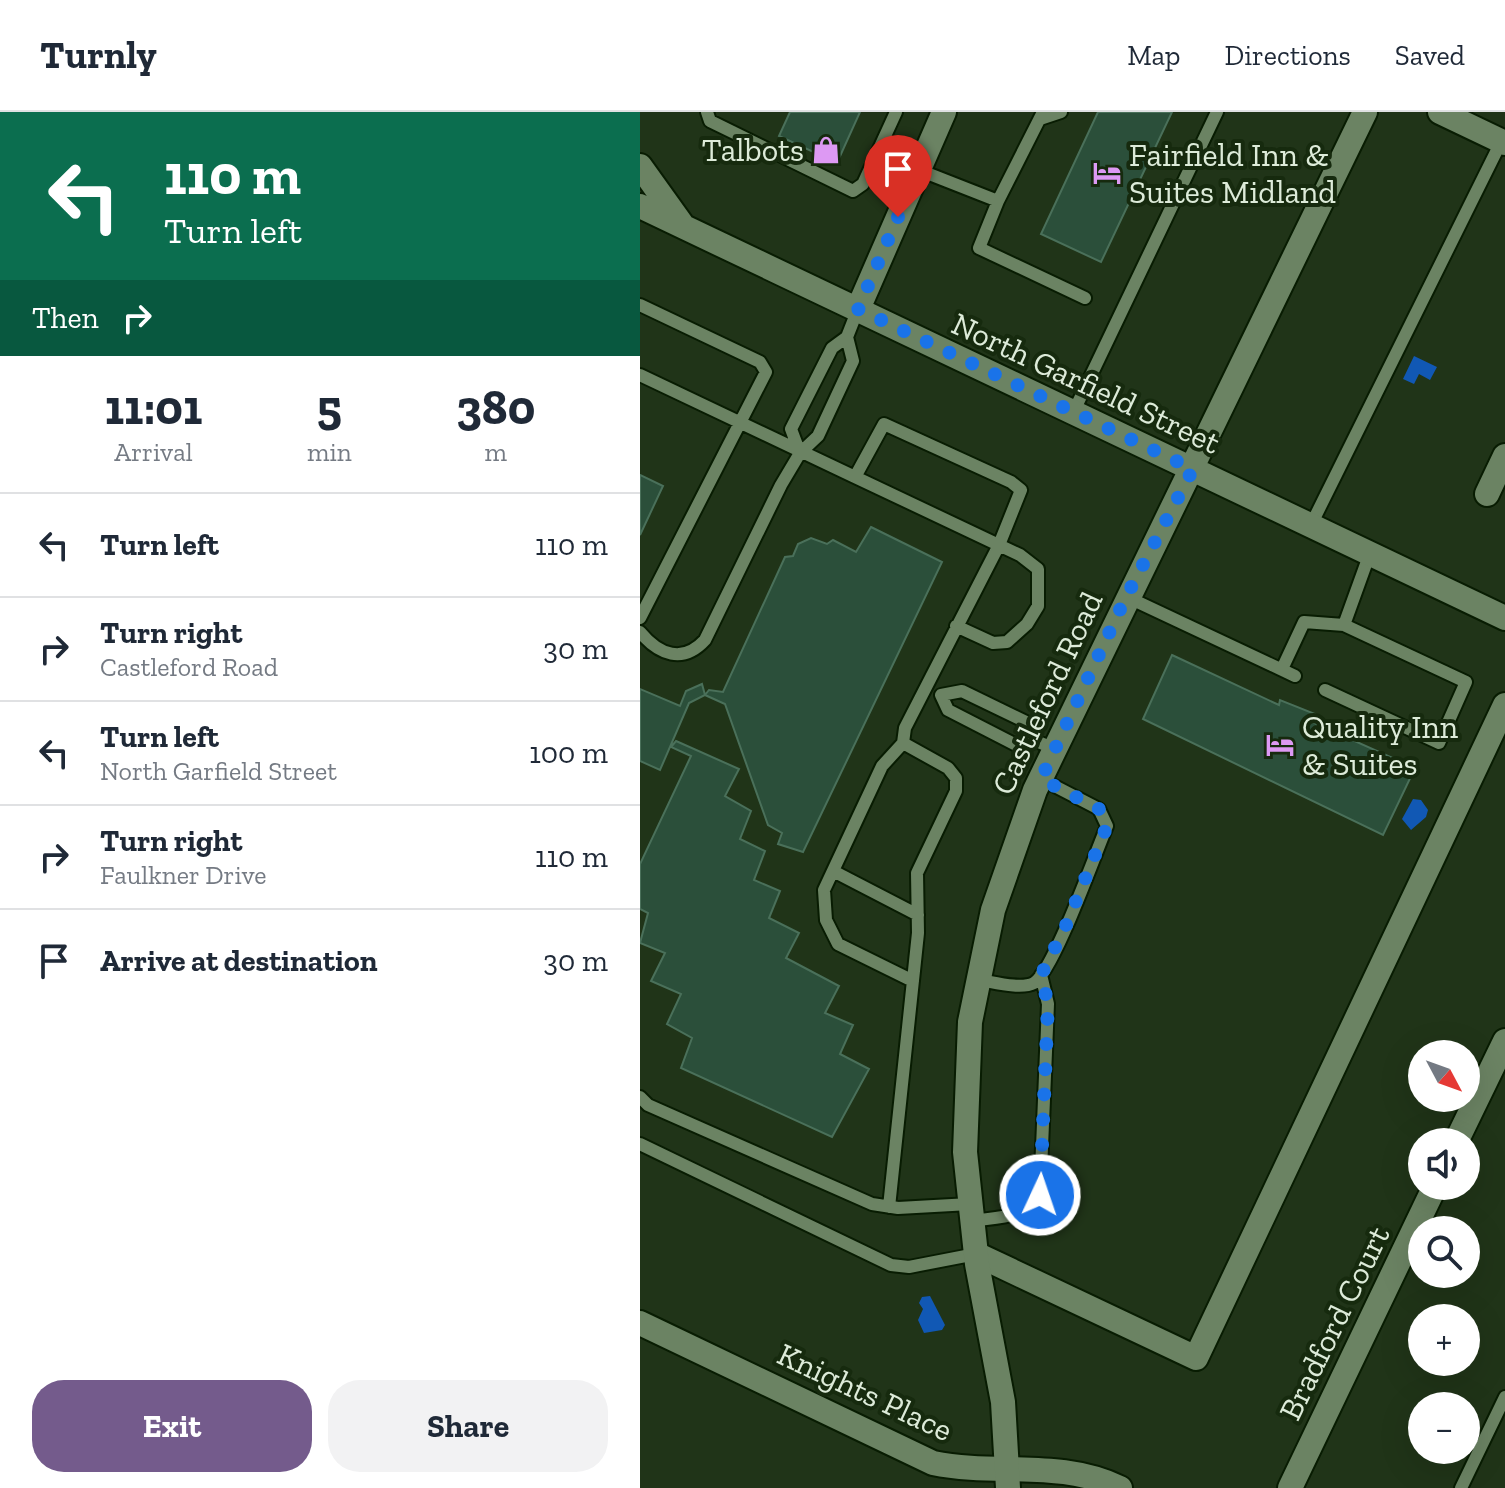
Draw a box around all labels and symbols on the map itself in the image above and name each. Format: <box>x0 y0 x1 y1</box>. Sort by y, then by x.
place label: Talbots <box>702 131 804 169</box>
shop icon: Talbots <box>811 135 841 165</box>
pin <box>864 135 932 217</box>
place label: Fairfield Inn & Suites Midland <box>1129 136 1336 211</box>
hotel icon: Fairfield Inn & Suites Midland <box>1092 158 1122 188</box>
street label: North Garfield Street <box>946 304 1226 462</box>
street label: Castleford Road <box>983 585 1111 800</box>
place label: Quality Inn & Suites <box>1302 708 1459 783</box>
hotel icon: Quality Inn & Suites <box>1265 730 1295 760</box>
north arrow <box>1408 1040 1480 1112</box>
position arrow <box>998 1153 1082 1237</box>
street label: Bradford Court <box>1271 1220 1397 1426</box>
street label: Knights Place <box>772 1335 958 1449</box>

